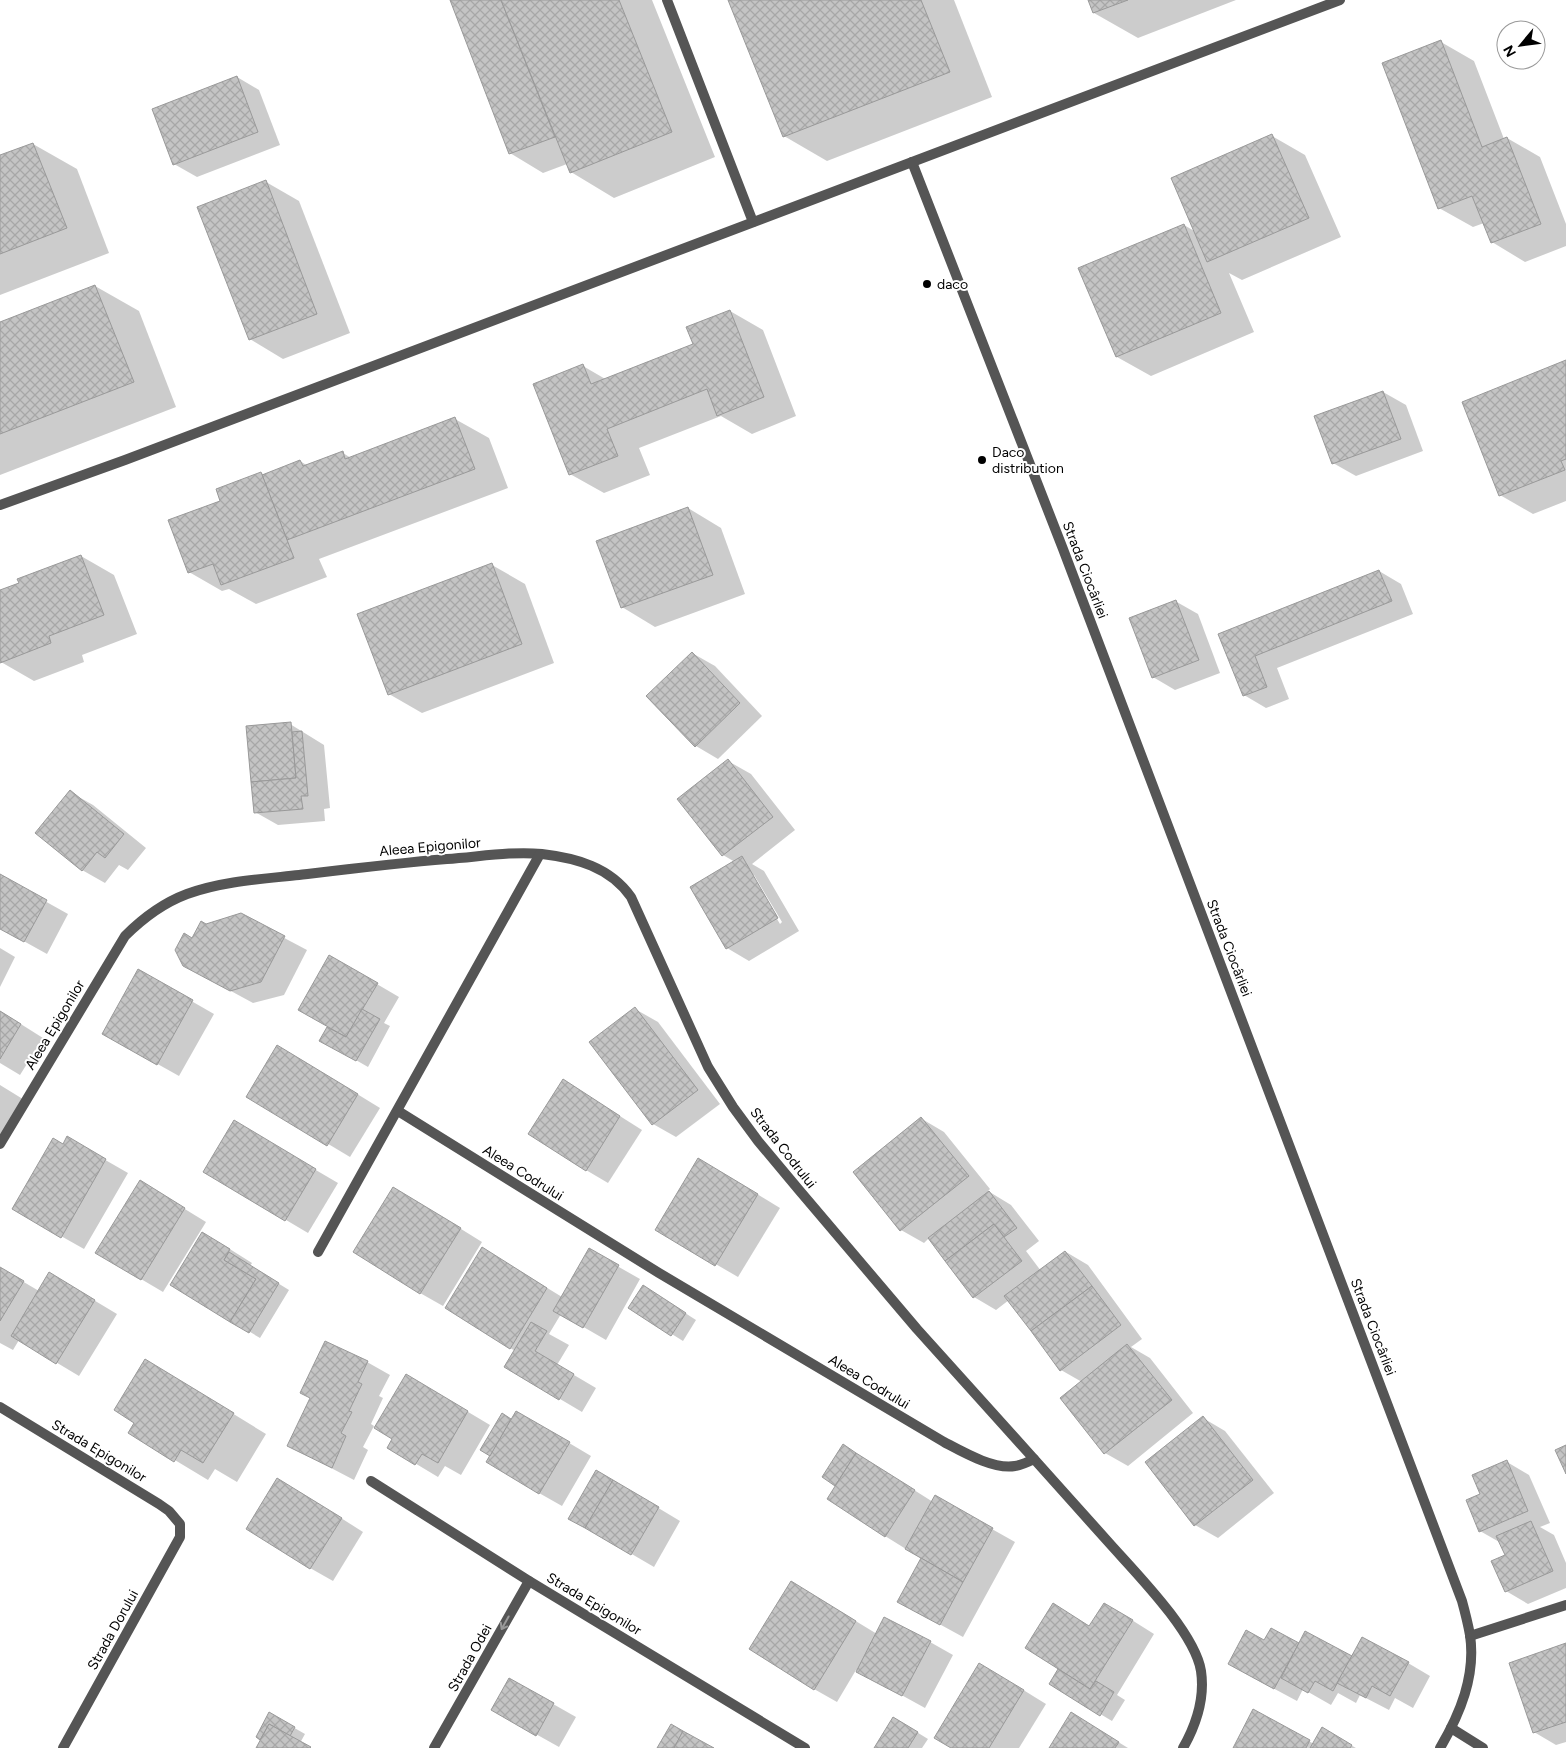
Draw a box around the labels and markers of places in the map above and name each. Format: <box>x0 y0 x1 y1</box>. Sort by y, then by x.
place label: daco <box>937 276 968 293</box>
marker: daco <box>921 278 933 290</box>
place label: Daco distribution <box>992 444 1064 477</box>
marker: Daco distribution <box>976 454 988 466</box>

